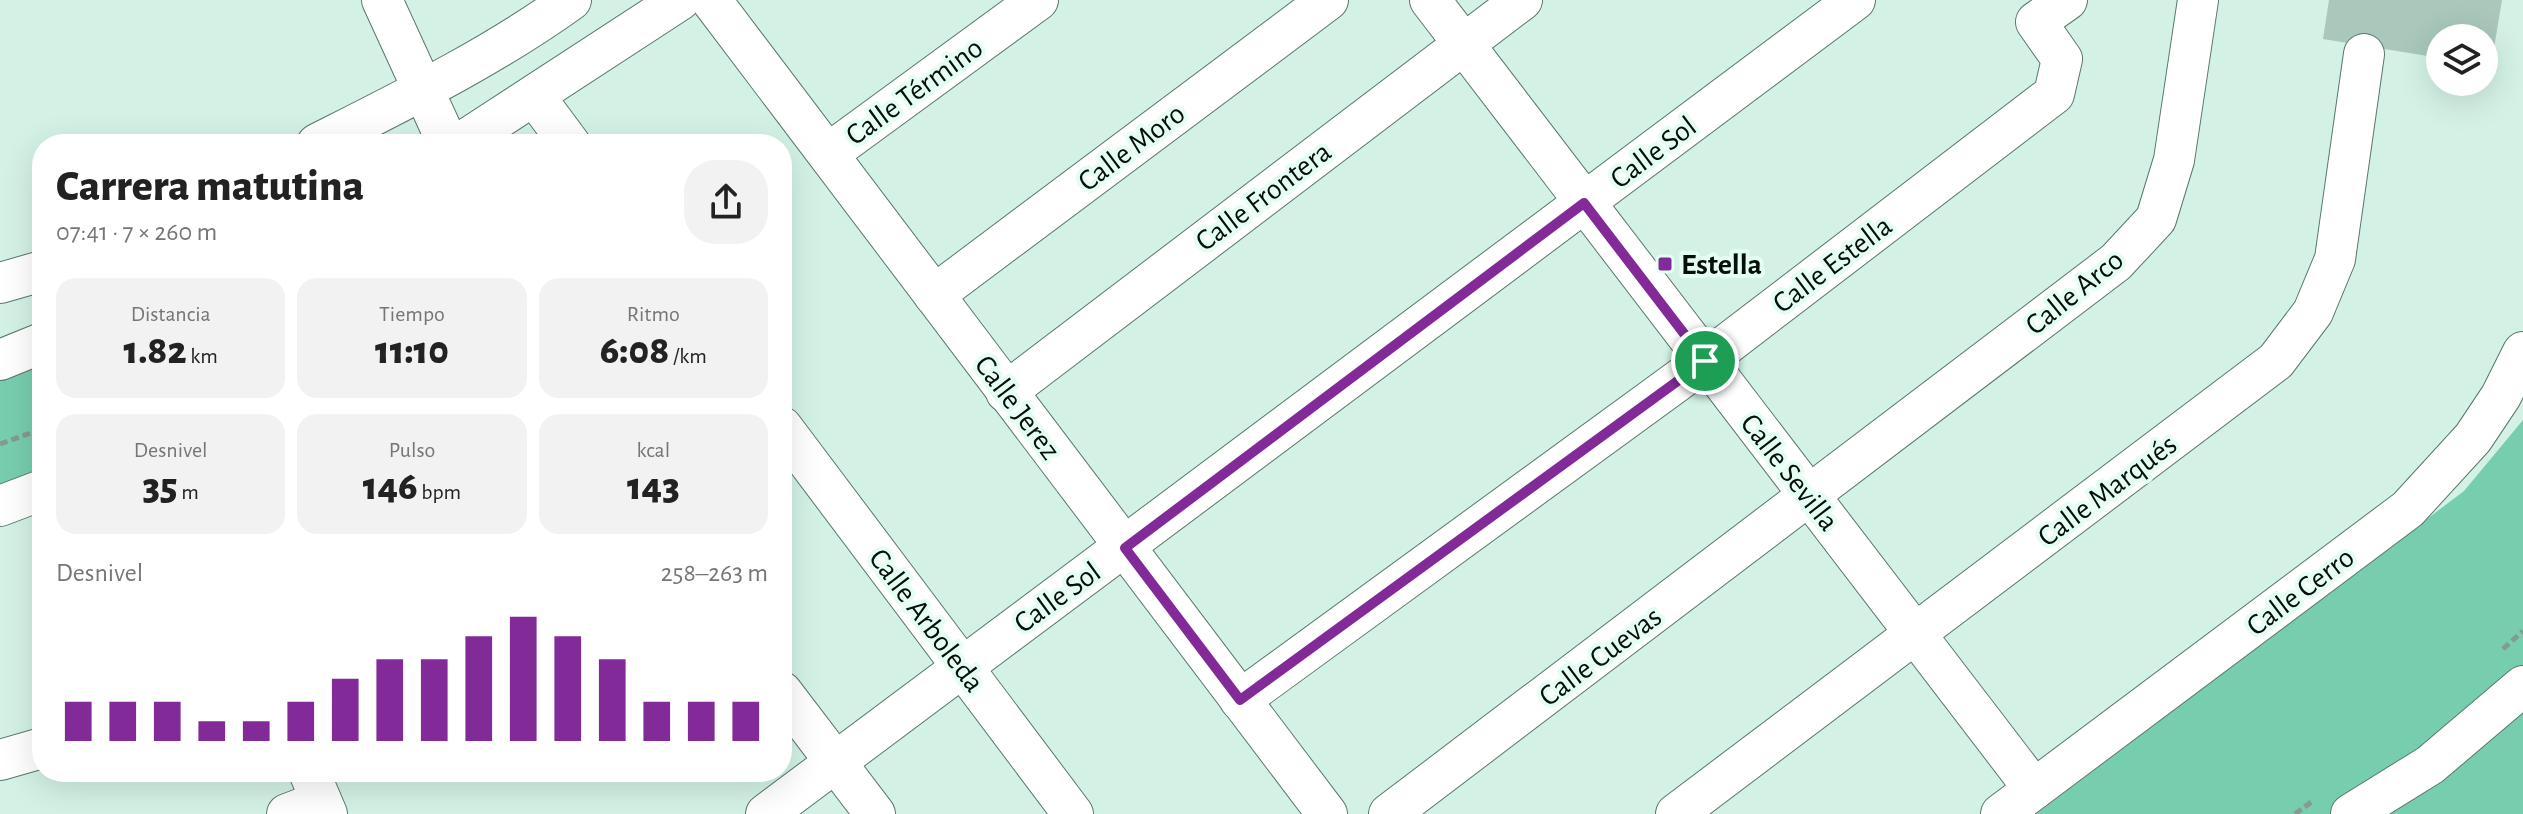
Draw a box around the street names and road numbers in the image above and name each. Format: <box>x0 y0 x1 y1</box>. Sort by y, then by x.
street label: Calle Término <box>841 32 988 151</box>
street label: Calle Moro <box>1073 98 1191 197</box>
street label: Calle Sol <box>1605 111 1702 194</box>
street label: Calle Frontera <box>1190 136 1337 257</box>
street label: Calle Estella <box>1768 211 1898 319</box>
street label: Calle Arco <box>2020 245 2129 341</box>
street label: Calle Jerez <box>969 350 1066 465</box>
street label: Calle Sevilla <box>1735 409 1844 537</box>
street label: Calle Marqués <box>2033 429 2183 552</box>
street label: Calle Cerro <box>2241 542 2360 642</box>
street label: Calle Arboleda <box>863 543 990 698</box>
street label: Calle Sol <box>1009 557 1106 639</box>
street label: Calle Cuevas <box>1534 601 1667 712</box>

